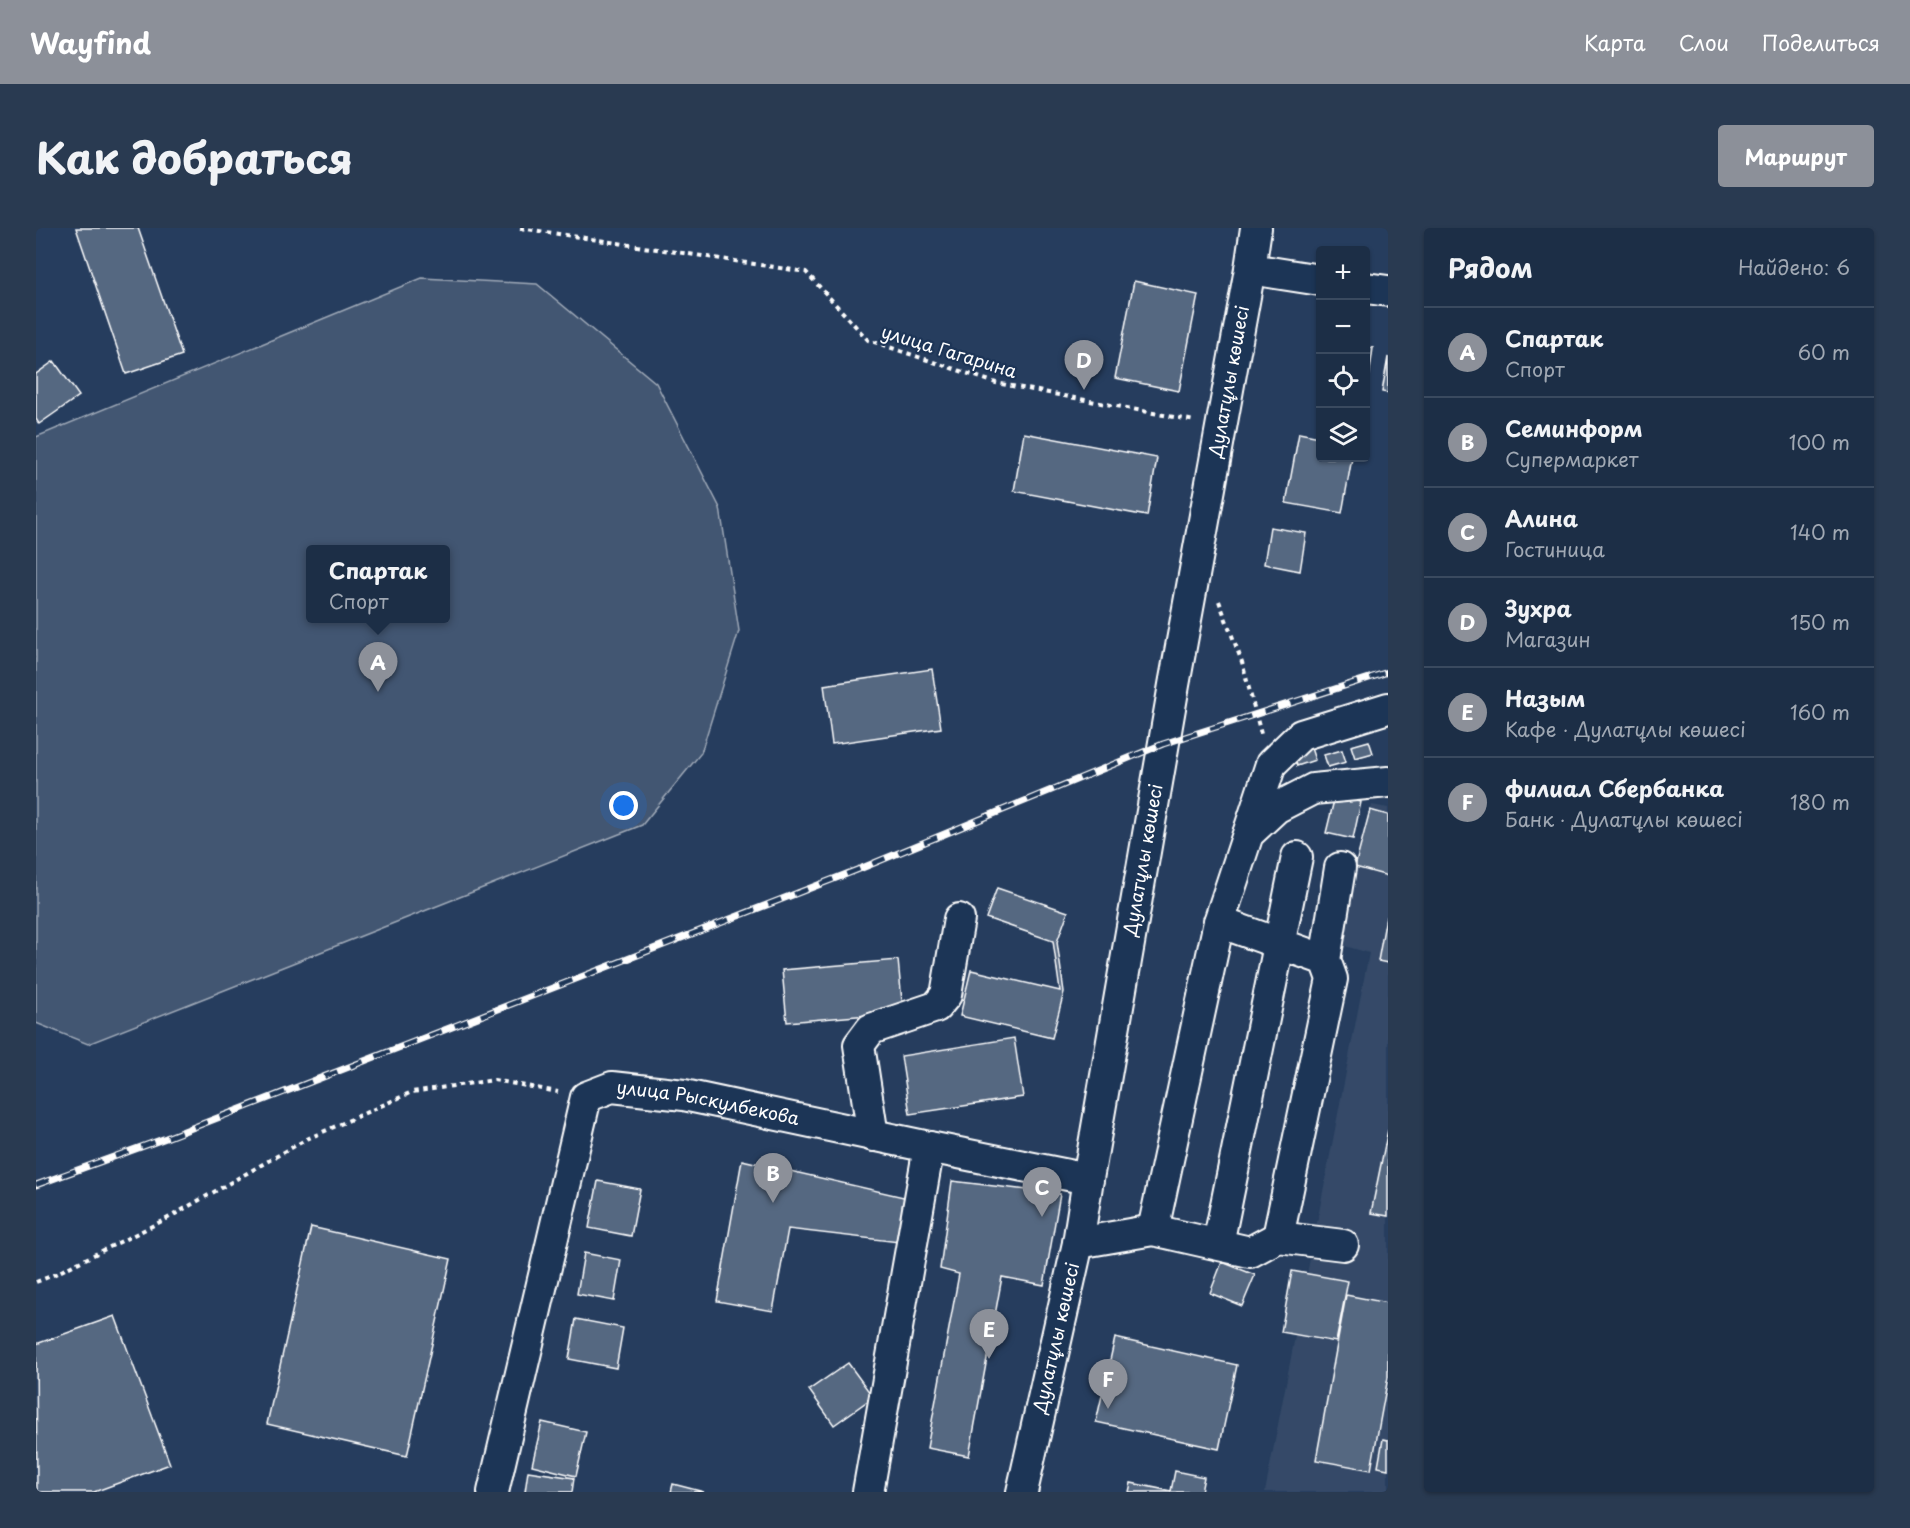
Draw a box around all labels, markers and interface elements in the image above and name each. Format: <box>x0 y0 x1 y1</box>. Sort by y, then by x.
text: Wayfind <box>30 21 151 64</box>
text: Карта <box>1584 26 1646 58</box>
text: Слои <box>1679 26 1729 58</box>
text: Поделиться <box>1762 26 1880 58</box>
text: Как добраться <box>36 125 353 188</box>
button: Маршрут <box>1718 125 1874 187</box>
map controls <box>1316 246 1370 462</box>
button: + <box>1316 246 1370 300</box>
text: Рядом <box>1448 248 1533 287</box>
text: Найдено: 6 <box>1738 252 1850 282</box>
button: − <box>1316 300 1370 354</box>
street label: Дулатұлы көшесі <box>1201 303 1255 460</box>
street label: улица Гагарина <box>878 317 1021 384</box>
text: Спартак <box>1505 321 1603 354</box>
text: A <box>1460 337 1475 367</box>
text: 60 m <box>1798 337 1850 367</box>
pin: D <box>1064 340 1104 390</box>
button: locate <box>1316 354 1370 408</box>
text: Спорт <box>1505 354 1565 384</box>
button: layers <box>1316 408 1370 462</box>
text: Семинформ <box>1505 411 1643 444</box>
text: B <box>1461 427 1474 457</box>
text: 100 m <box>1789 427 1850 457</box>
text: Супермаркет <box>1505 444 1638 474</box>
text: Алина <box>1505 501 1578 534</box>
text: C <box>1460 517 1475 547</box>
text: 140 m <box>1790 517 1850 547</box>
text: Гостиница <box>1505 534 1605 564</box>
popup <box>306 545 450 623</box>
text: Спартак <box>329 553 427 586</box>
text: Спорт <box>329 586 388 616</box>
text: Зухра <box>1505 591 1572 624</box>
text: D <box>1460 607 1475 637</box>
text: 150 m <box>1790 607 1850 637</box>
text: Магазин <box>1505 624 1591 654</box>
pin: A <box>358 642 398 692</box>
text: Назым <box>1505 681 1585 714</box>
text: E <box>1461 697 1474 727</box>
text: 160 m <box>1790 697 1850 727</box>
text: Кафе · Дулатұлы көшесі <box>1505 714 1746 744</box>
text: филиал Сбербанка <box>1505 771 1724 804</box>
street label: Дулатұлы көшесі <box>1115 781 1169 939</box>
text: F <box>1462 787 1473 817</box>
text: 180 m <box>1790 787 1850 817</box>
your location <box>609 791 638 820</box>
text: Банк · Дулатұлы көшесі <box>1505 804 1743 834</box>
street label: улица Рыскулбекова <box>615 1073 803 1131</box>
pin: B <box>754 1154 792 1203</box>
pin: C <box>1022 1168 1062 1217</box>
street label: Дулатұлы көшесі <box>1025 1259 1085 1417</box>
pin: E <box>970 1310 1008 1359</box>
pin: F <box>1088 1360 1128 1409</box>

